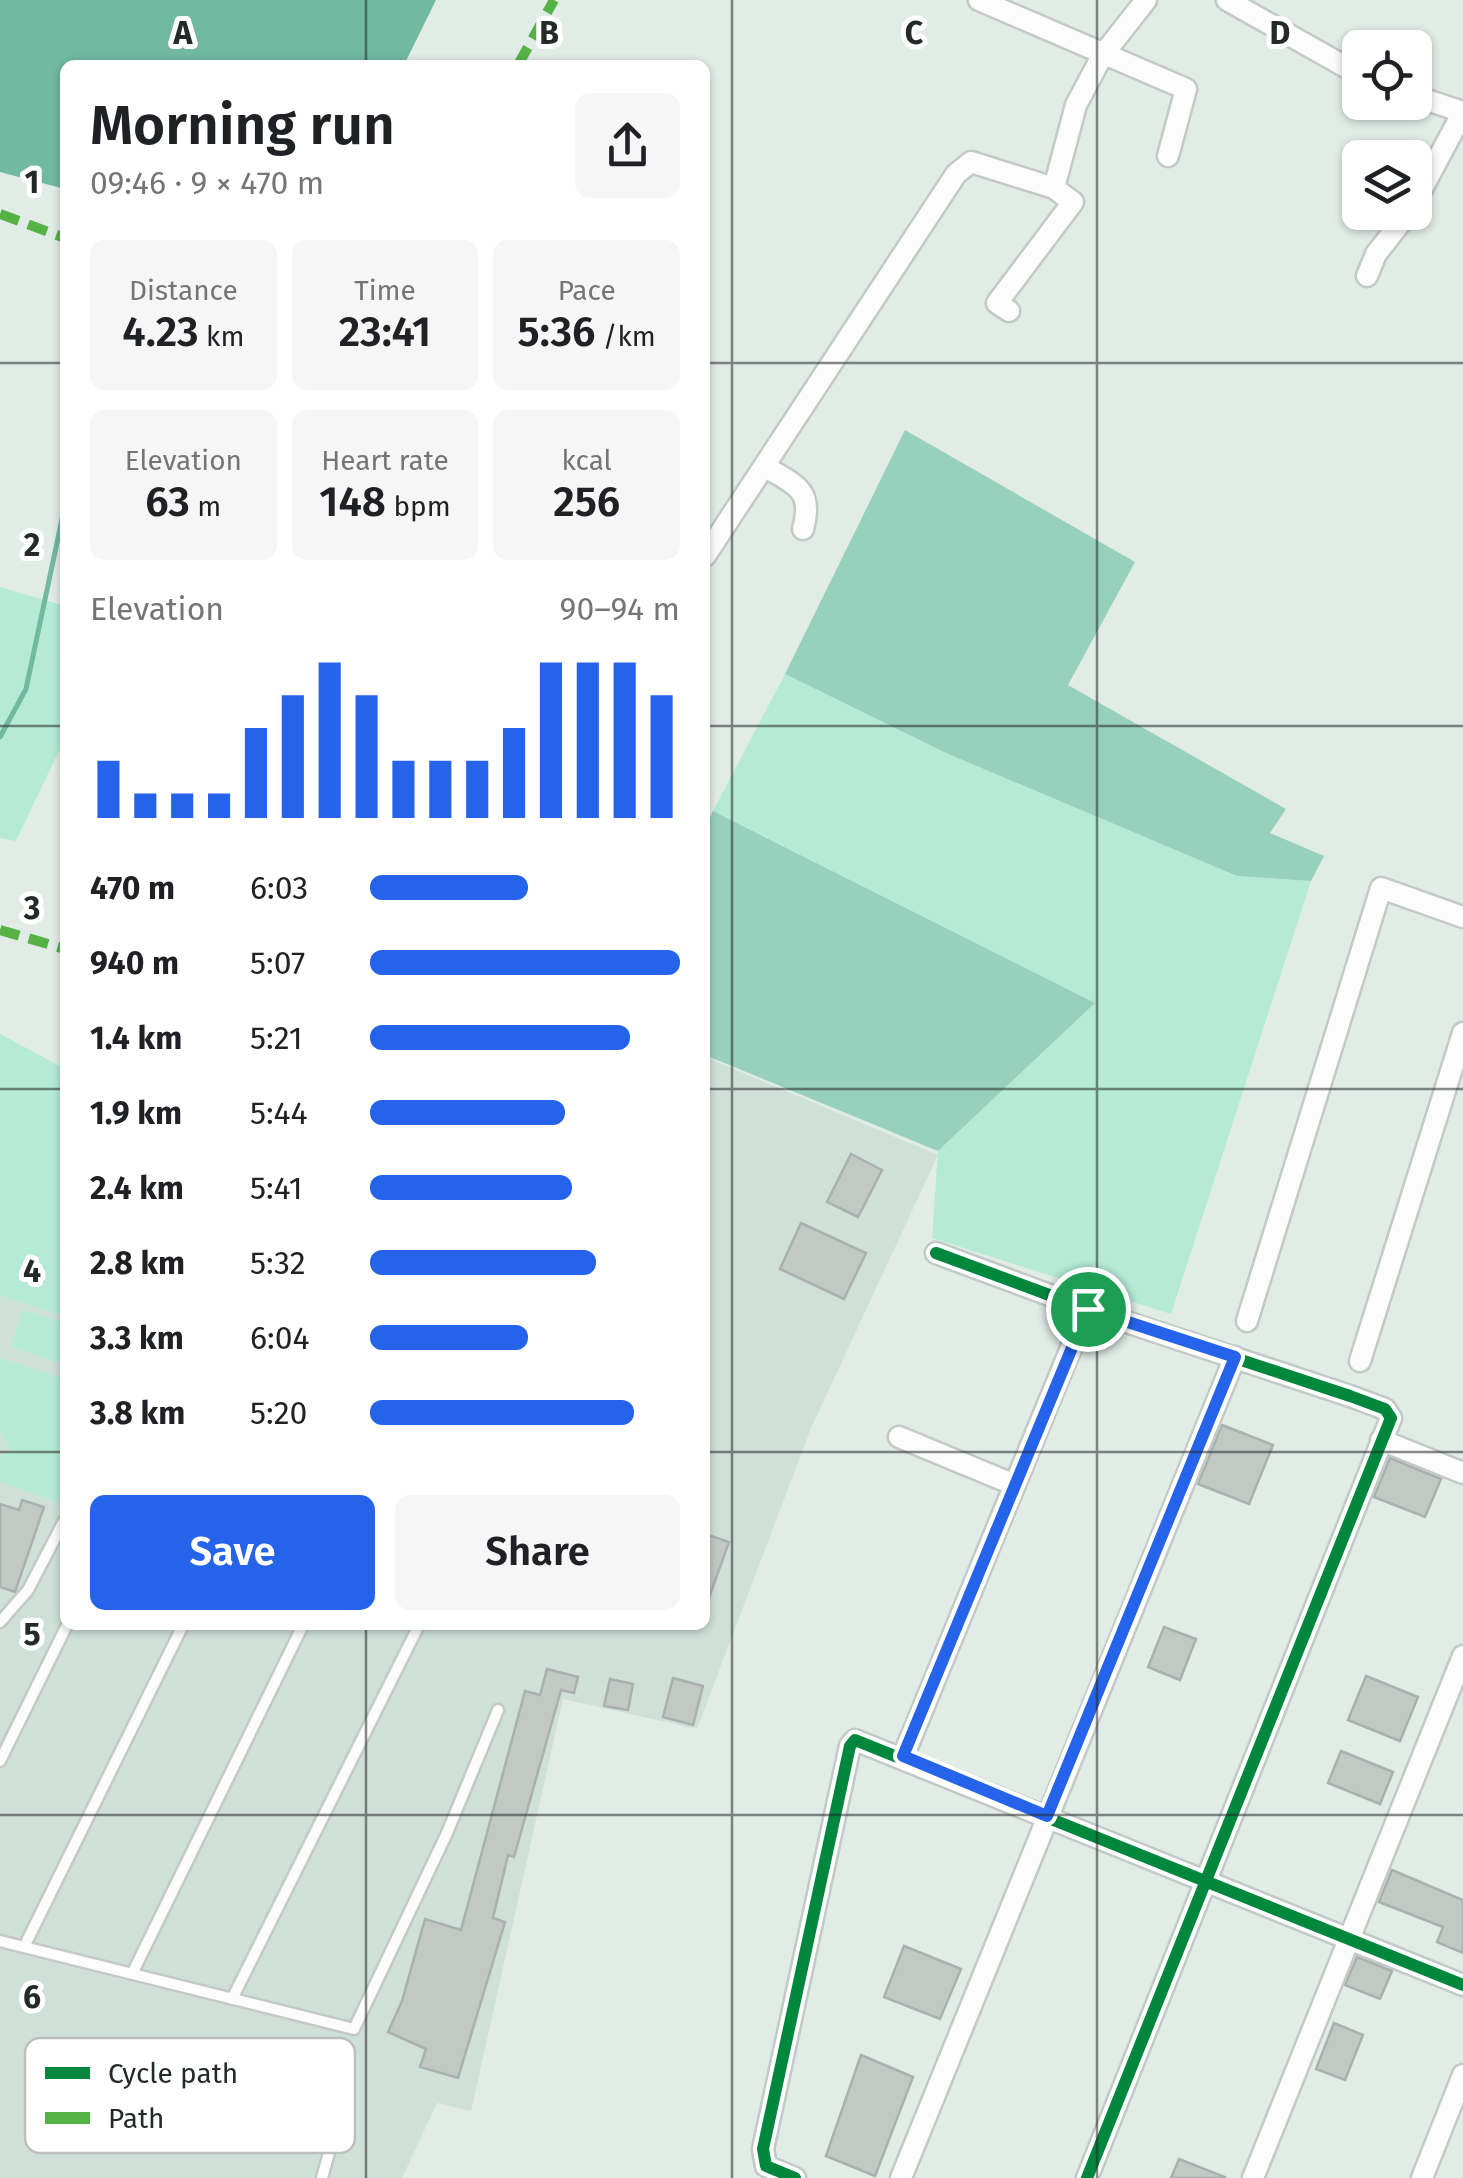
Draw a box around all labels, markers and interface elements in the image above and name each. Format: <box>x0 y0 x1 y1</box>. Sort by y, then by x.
text: A <box>173 14 194 52</box>
text: B <box>539 14 559 52</box>
text: C <box>905 14 924 52</box>
text: D <box>1270 14 1290 52</box>
map controls <box>1342 30 1432 230</box>
button: locate <box>1342 30 1432 120</box>
text: Morning run <box>90 93 395 159</box>
button: share <box>575 93 680 198</box>
button: layers <box>1342 140 1432 230</box>
text: 1 <box>25 163 39 201</box>
text: 09:46 · 9 × 470 m <box>90 164 324 202</box>
text: Distance <box>129 274 238 307</box>
text: Time <box>354 274 416 307</box>
text: Pace <box>558 274 616 307</box>
text: 4.23 <box>122 307 199 357</box>
text: 23:41 <box>339 307 431 357</box>
text: 5:36 <box>518 307 595 357</box>
text: km <box>199 320 244 353</box>
text: /km <box>595 320 656 353</box>
text: Elevation <box>125 444 242 477</box>
text: Heart rate <box>321 444 449 477</box>
text: kcal <box>561 444 612 477</box>
text: 63 <box>145 477 190 527</box>
text: 148 <box>319 477 386 527</box>
text: 256 <box>553 477 620 527</box>
text: m <box>190 490 221 523</box>
text: bpm <box>386 490 451 523</box>
text: 2 <box>24 526 40 564</box>
text: Elevation <box>90 590 224 628</box>
text: 90–94 m <box>560 590 680 628</box>
text: 470 m <box>90 869 175 907</box>
text: 6:03 <box>250 869 308 907</box>
text: 3 <box>23 889 40 927</box>
text: 940 m <box>90 944 179 982</box>
text: 5:07 <box>250 944 305 982</box>
text: 1.4 km <box>90 1019 182 1057</box>
text: 5:21 <box>250 1019 303 1057</box>
text: 1.9 km <box>90 1094 182 1132</box>
text: 5:44 <box>250 1094 308 1132</box>
text: 2.4 km <box>90 1169 184 1207</box>
text: 5:41 <box>250 1169 303 1207</box>
text: 2.8 km <box>90 1244 185 1282</box>
text: 5:32 <box>250 1244 306 1282</box>
text: 4 <box>23 1252 41 1290</box>
pin <box>1046 1267 1131 1352</box>
icon: arrive <box>1061 1282 1116 1337</box>
text: 3.3 km <box>90 1319 184 1357</box>
text: 6:04 <box>250 1319 310 1357</box>
text: 3.8 km <box>90 1394 185 1432</box>
text: 5:20 <box>250 1394 307 1432</box>
button: Save <box>90 1495 375 1610</box>
button: Share <box>395 1495 680 1610</box>
text: 5 <box>23 1615 41 1653</box>
text: 6 <box>23 1978 41 2016</box>
legend <box>25 2038 355 2153</box>
text: Cycle path <box>108 2057 238 2090</box>
text: Path <box>108 2102 164 2135</box>

